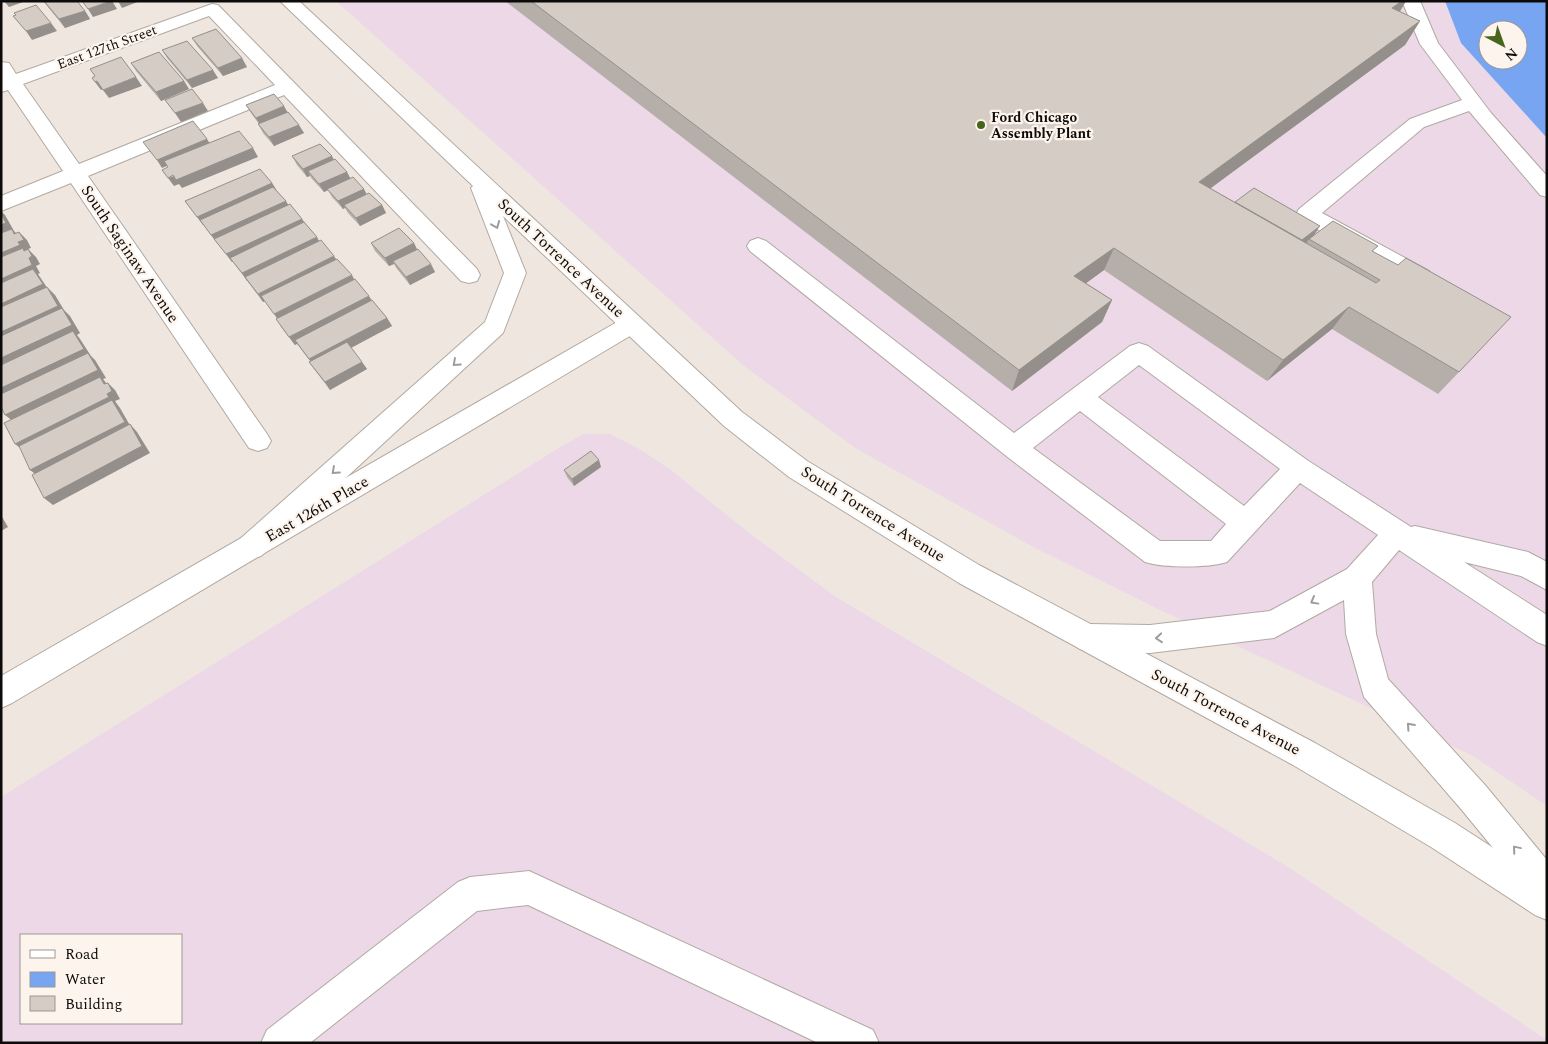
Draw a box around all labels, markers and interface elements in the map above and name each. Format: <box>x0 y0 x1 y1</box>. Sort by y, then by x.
street label: East 127th Street <box>54 19 160 75</box>
north arrow <box>1478 20 1528 70</box>
text: N <box>1500 43 1522 66</box>
place label: Ford Chicago Assembly Plant <box>991 107 1092 144</box>
marker: Ford Chicago Assembly Plant <box>975 119 987 131</box>
street label: South Saginaw Avenue <box>75 180 185 328</box>
street label: South Torrence Avenue <box>492 193 630 323</box>
one-way arrow <box>490 220 500 229</box>
one-way arrow <box>452 357 461 366</box>
street label: South Torrence Avenue <box>796 460 950 568</box>
one-way arrow <box>331 466 340 475</box>
street label: East 126th Place <box>261 470 373 548</box>
one-way arrow <box>1311 595 1320 605</box>
one-way arrow <box>1154 632 1162 643</box>
street label: South Torrence Avenue <box>1147 662 1305 762</box>
one-way arrow <box>1406 723 1415 732</box>
one-way arrow <box>1513 846 1521 855</box>
legend <box>20 934 182 1024</box>
text: Road <box>65 943 99 966</box>
text: Water <box>65 968 105 991</box>
text: Building <box>65 993 122 1016</box>

